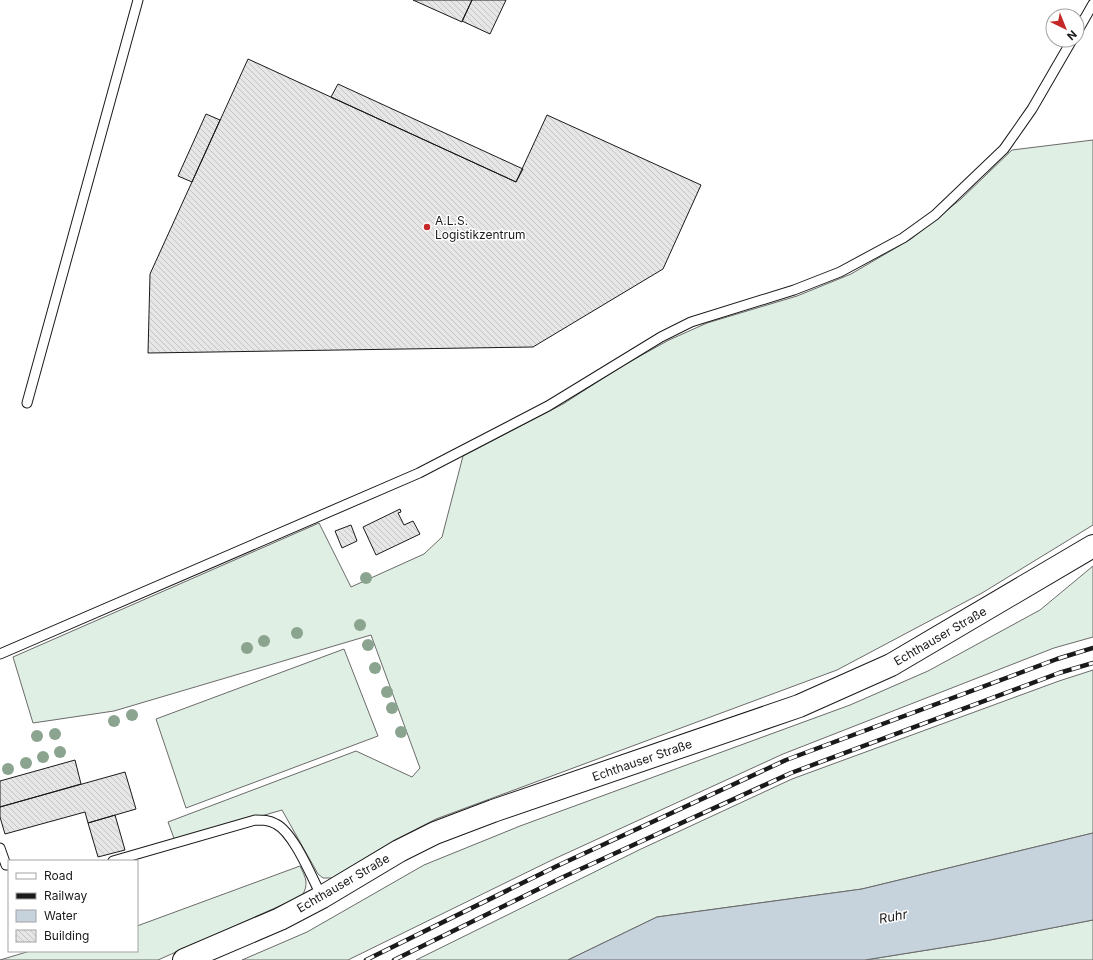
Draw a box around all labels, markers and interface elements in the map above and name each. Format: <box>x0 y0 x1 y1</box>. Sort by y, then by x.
north arrow <box>1045 8 1085 48</box>
text: N <box>1064 27 1080 43</box>
place label: A.L.S. Logistikzentrum <box>435 213 526 242</box>
marker: A.L.S. Logistikzentrum <box>422 222 432 232</box>
street label: Echthauser Straße <box>891 603 989 669</box>
street label: Echthauser Straße <box>590 736 694 784</box>
street label: Echthauser Straße <box>294 850 392 916</box>
legend <box>8 860 138 952</box>
text: Road <box>44 868 73 883</box>
text: Railway <box>44 888 88 903</box>
water label: Ruhr <box>878 905 910 926</box>
text: Water <box>44 908 78 923</box>
text: Building <box>44 928 89 943</box>

